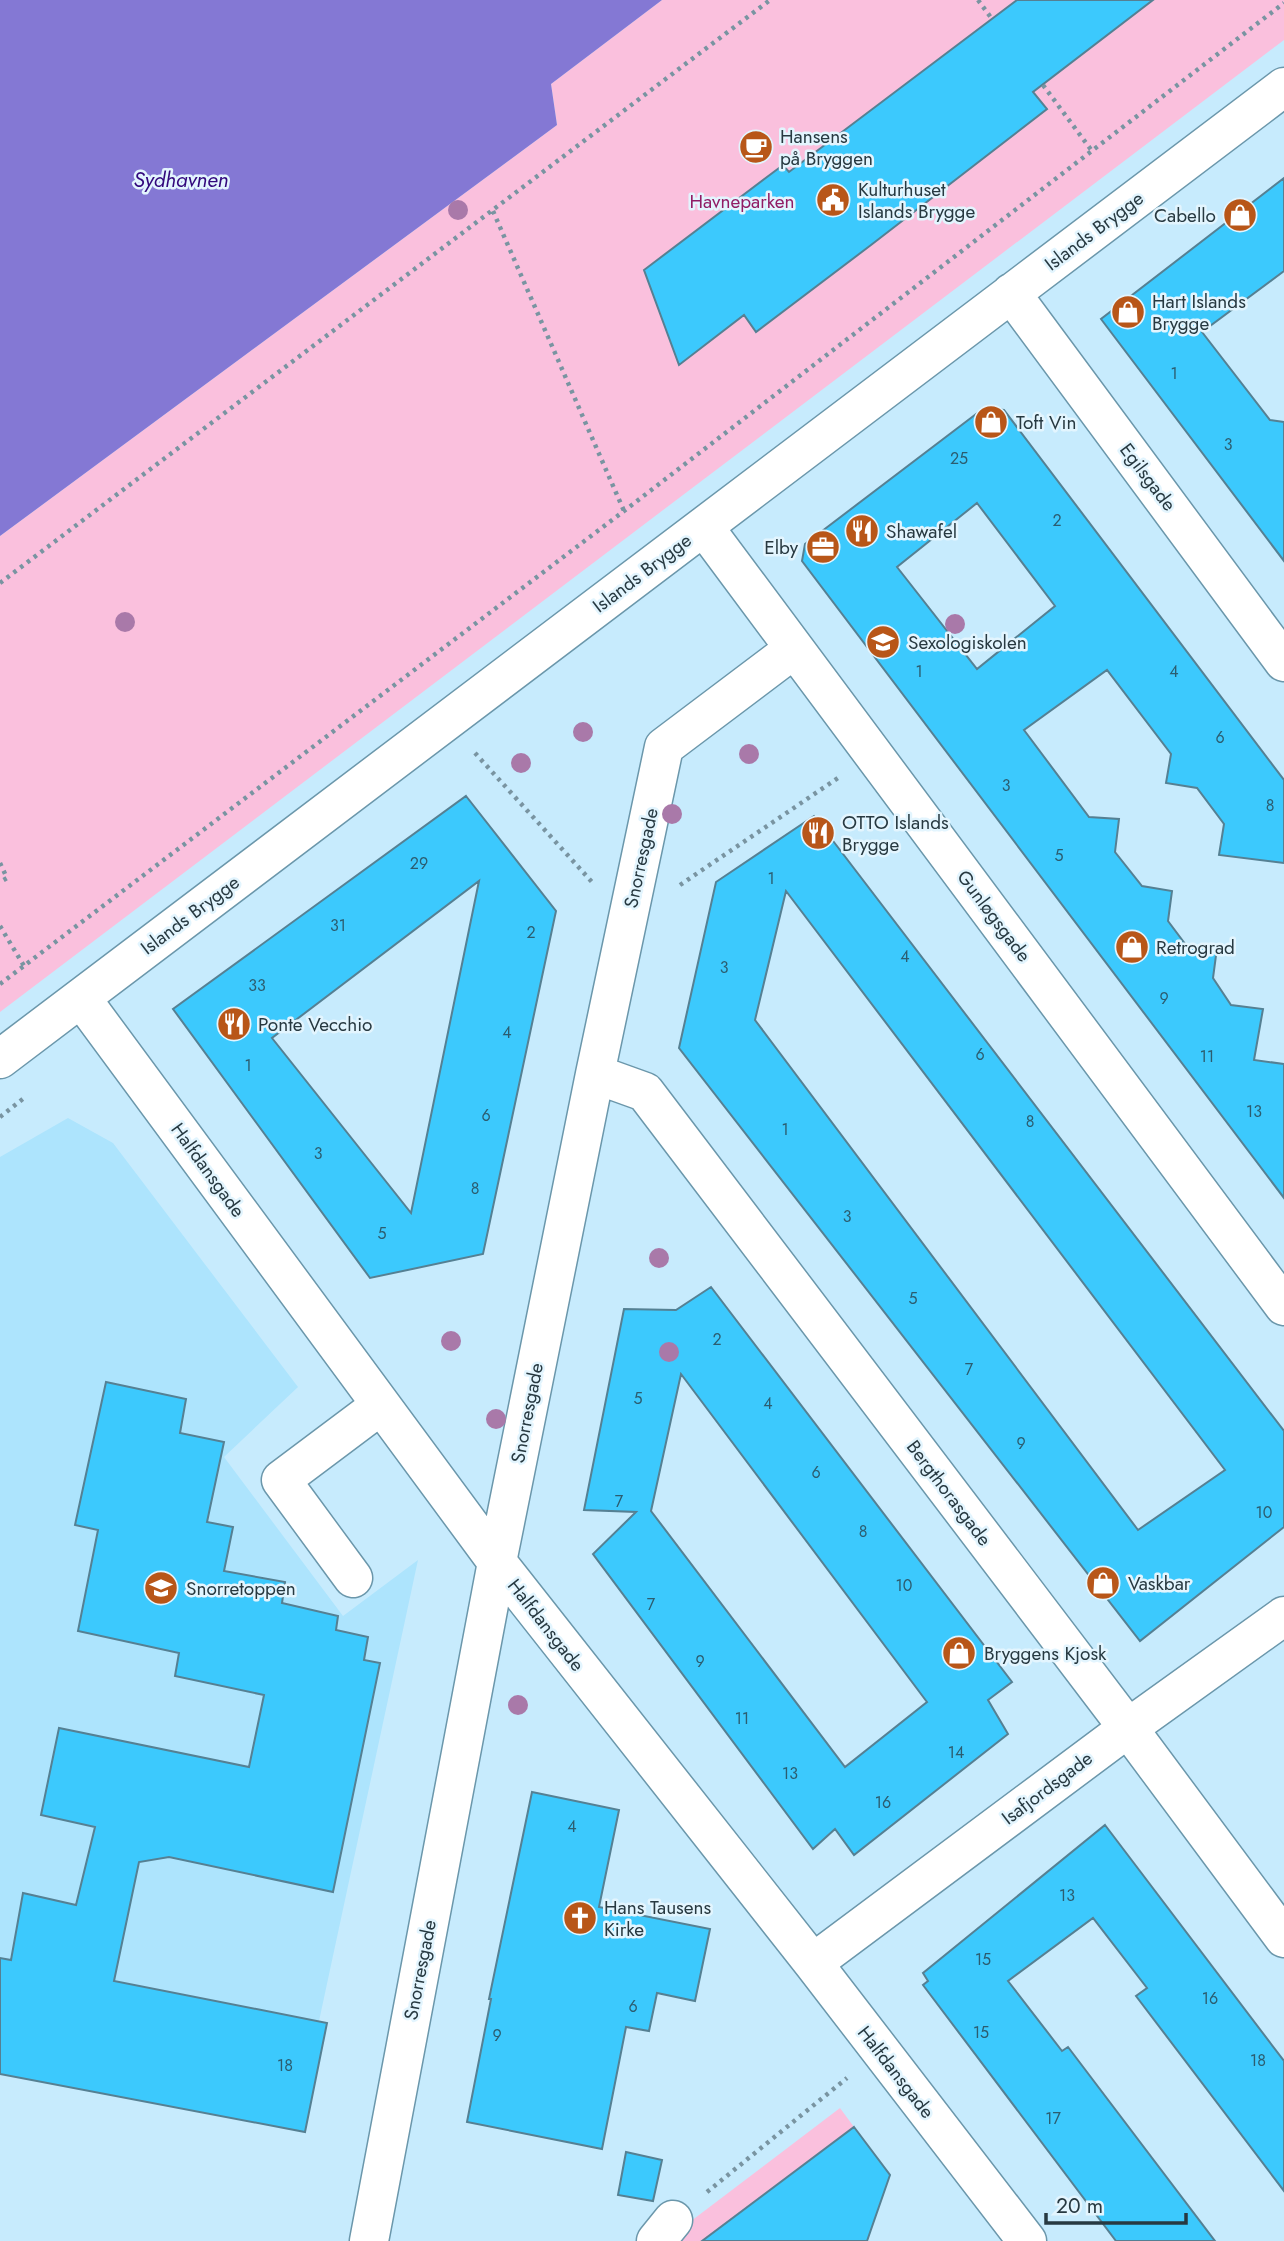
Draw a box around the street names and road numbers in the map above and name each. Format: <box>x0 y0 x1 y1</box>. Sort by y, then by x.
street label: Islands Brygge <box>1039 185 1149 277</box>
street label: Egilsgade <box>1113 437 1183 517</box>
street label: Islands Brygge <box>587 527 697 619</box>
street label: Snorresgade <box>617 805 665 910</box>
street label: Gunløgsgade <box>951 865 1038 968</box>
street label: Islands Brygge <box>135 869 245 961</box>
street label: Halfdansgade <box>165 1117 252 1223</box>
street label: Snorresgade <box>504 1360 550 1465</box>
street label: Bergthorasgade <box>900 1434 998 1552</box>
street label: Halfdansgade <box>501 1573 591 1677</box>
street label: Isafjordsgade <box>996 1745 1098 1831</box>
street label: Snorresgade <box>397 1917 443 2022</box>
street label: Halfdansgade <box>851 2020 941 2124</box>

